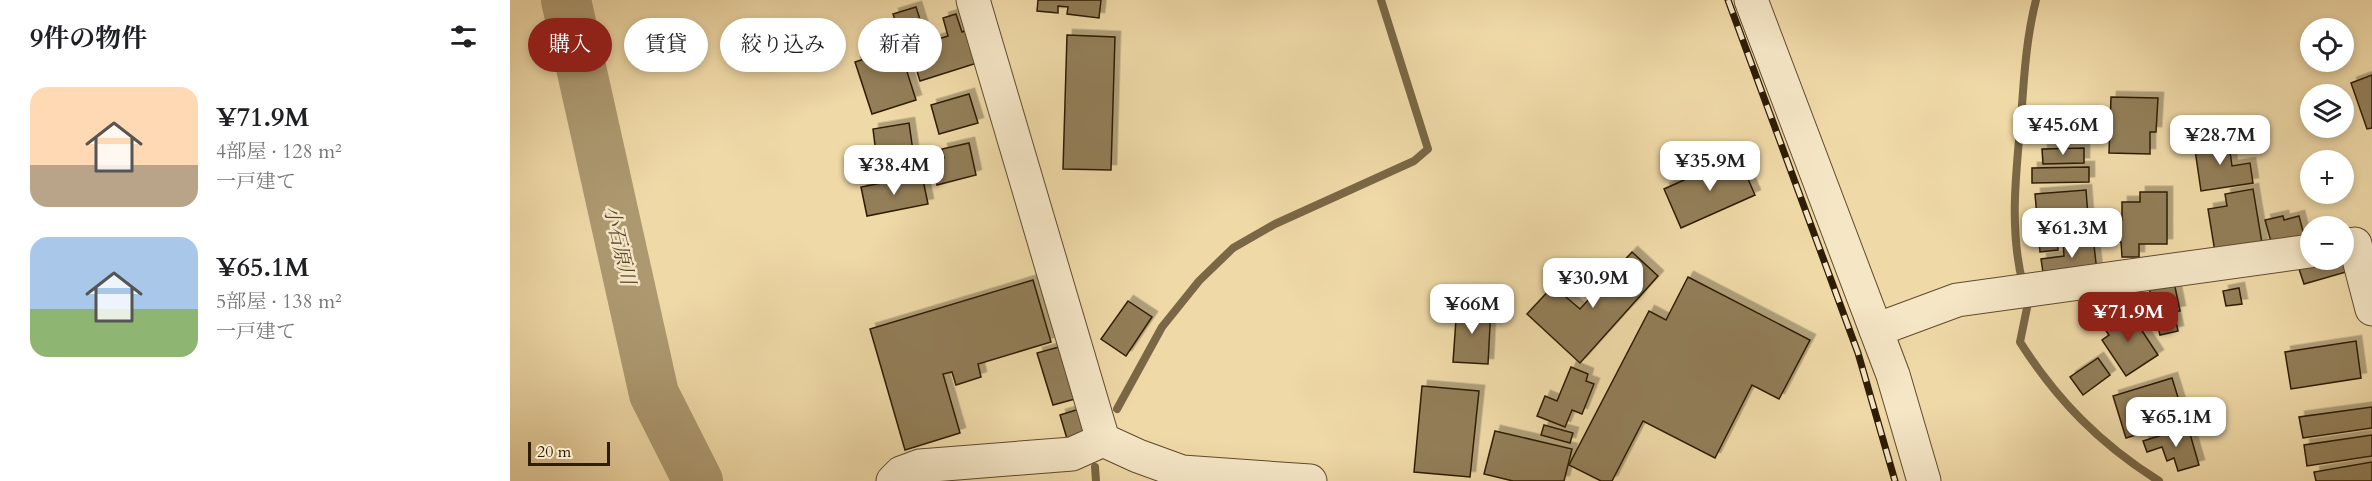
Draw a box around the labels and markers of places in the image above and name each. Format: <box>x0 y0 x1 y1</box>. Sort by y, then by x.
pin: ¥45.6M <box>2014 105 2112 156</box>
pin: ¥28.7M <box>2171 115 2269 166</box>
pin: ¥35.9M <box>1661 141 1759 192</box>
pin: ¥38.4M <box>845 145 943 196</box>
pin: ¥61.3M <box>2023 208 2121 259</box>
pin: ¥30.9M <box>1544 258 1642 309</box>
pin: ¥66M <box>1436 284 1508 335</box>
pin: ¥71.9M <box>2079 292 2177 343</box>
pin: ¥65.1M <box>2127 397 2225 448</box>

